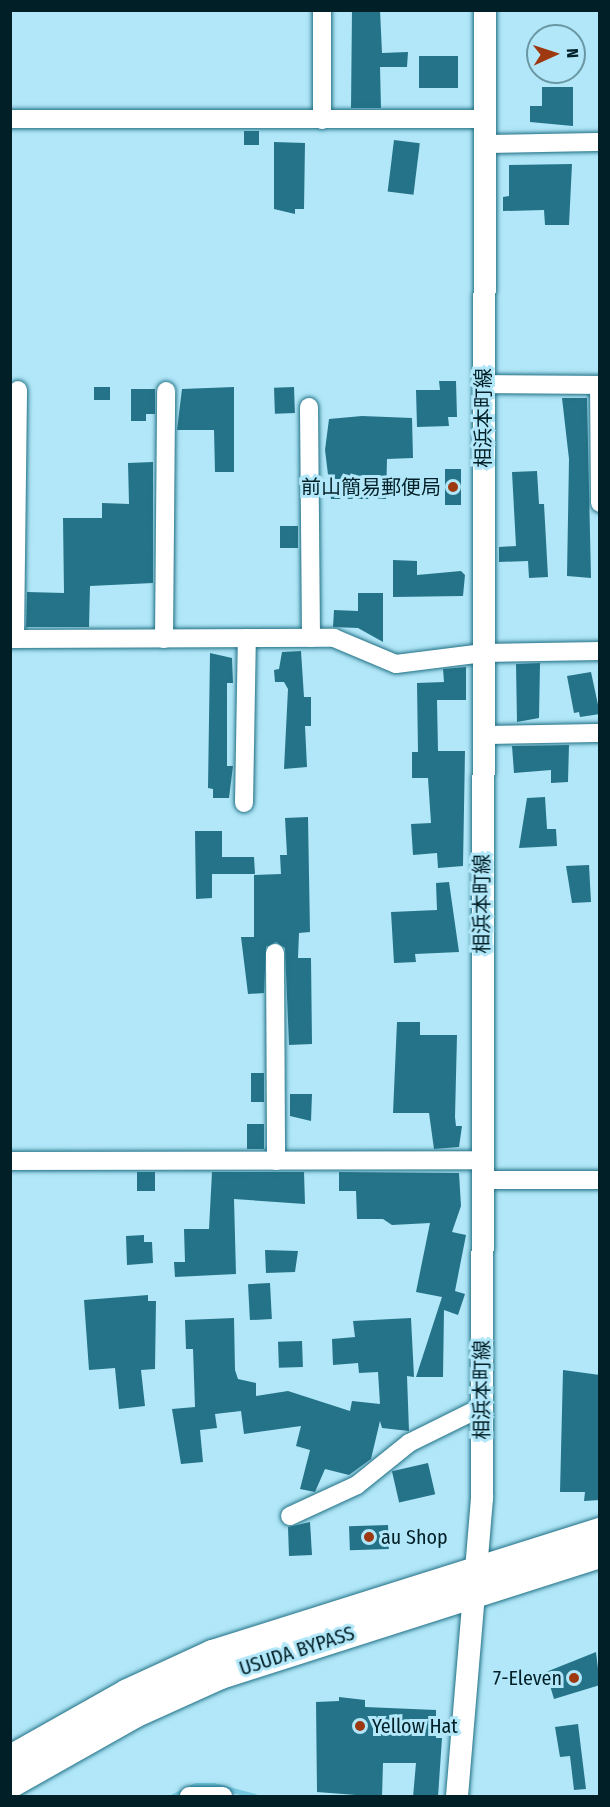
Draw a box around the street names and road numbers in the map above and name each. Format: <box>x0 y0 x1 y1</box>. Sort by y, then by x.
street label: 相浜本町線 <box>471 368 495 468</box>
street label: 相浜本町線 <box>470 854 494 954</box>
street label: 相浜本町線 <box>470 1340 494 1440</box>
street label: USUDA BYPASS <box>236 1621 358 1681</box>

